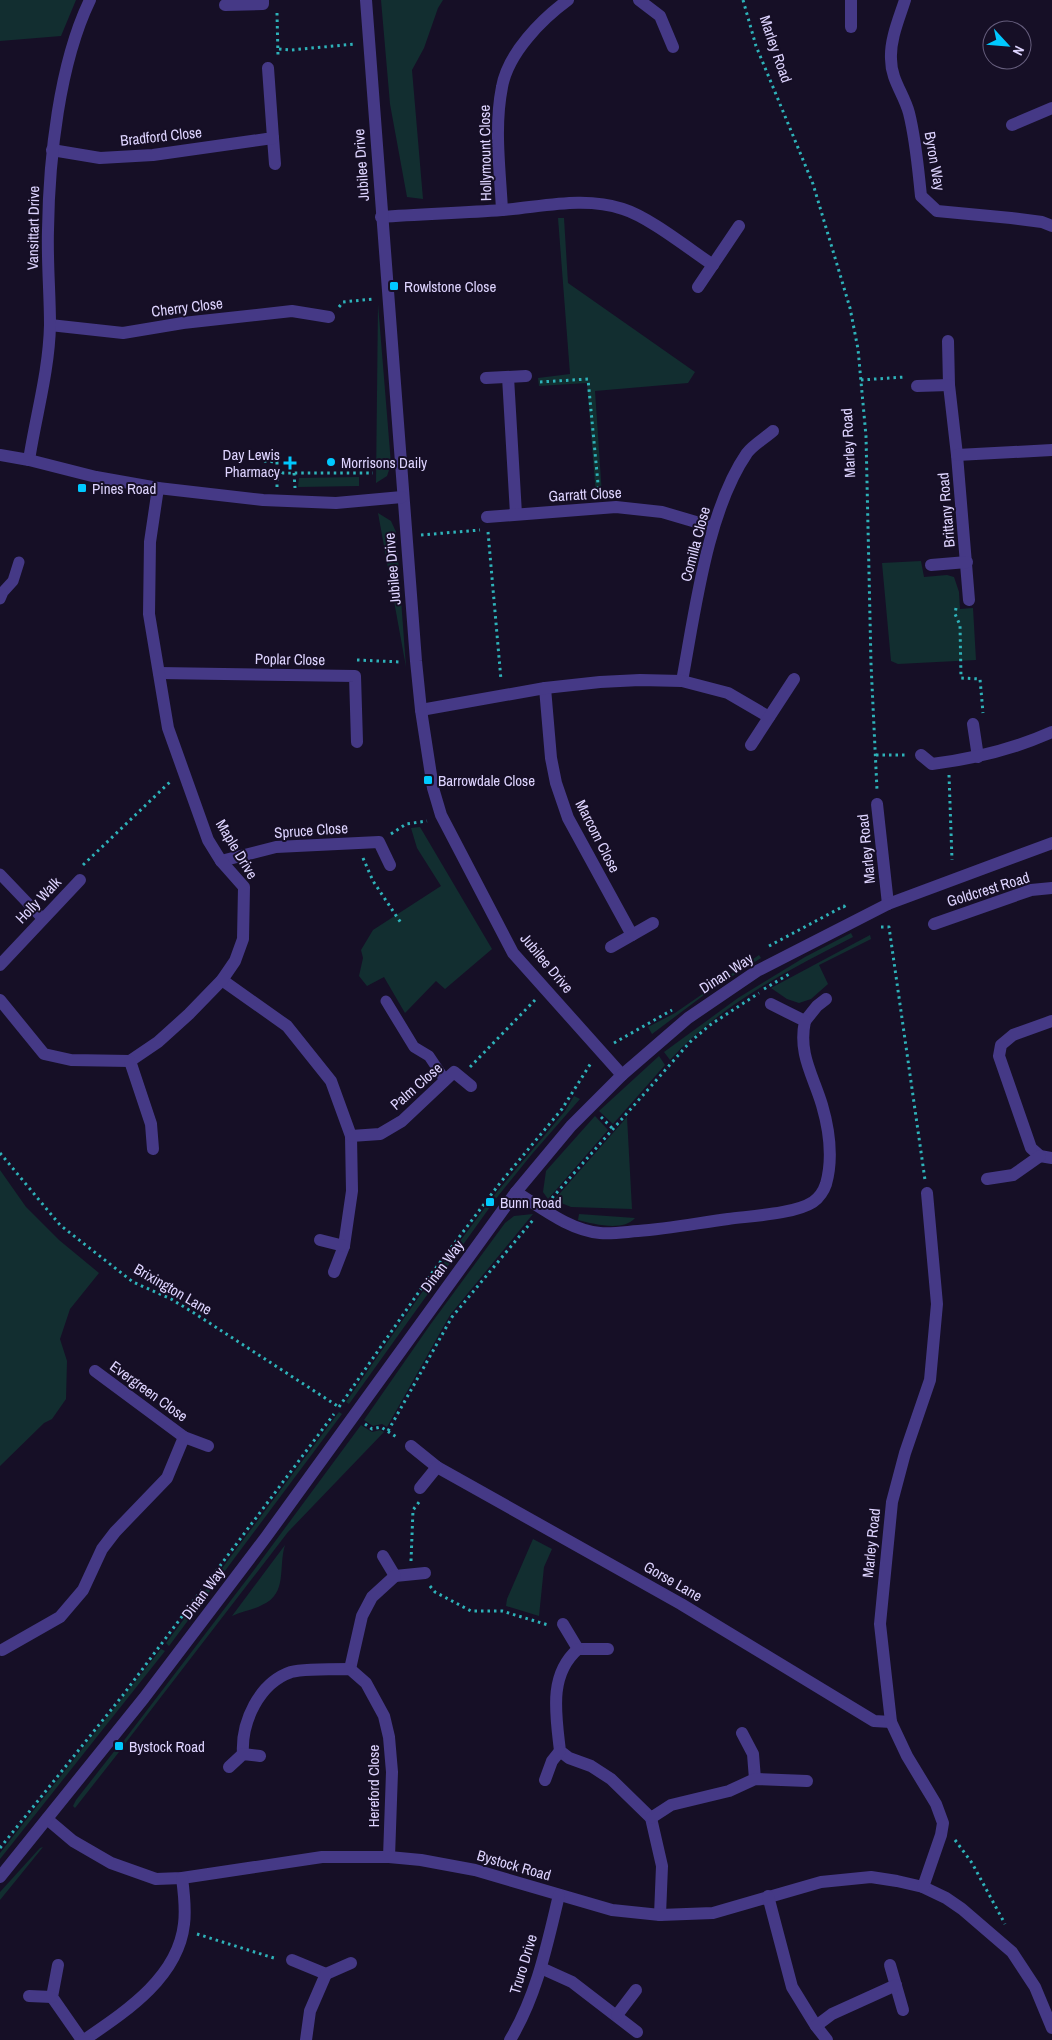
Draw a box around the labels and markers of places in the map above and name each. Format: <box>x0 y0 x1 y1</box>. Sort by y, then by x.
place label: Rowlstone Close <box>404 276 496 297</box>
marker: Rowlstone Close <box>388 280 400 292</box>
place label: Day Lewis Pharmacy <box>223 444 281 482</box>
place label: Morrisons Daily <box>341 452 428 473</box>
marker: Morrisons Daily <box>325 456 337 468</box>
marker: Day Lewis Pharmacy <box>284 457 296 469</box>
place label: Pines Road <box>92 478 156 499</box>
marker: Pines Road <box>76 482 88 494</box>
place label: Barrowdale Close <box>438 770 535 791</box>
marker: Barrowdale Close <box>422 774 434 786</box>
place label: Bunn Road <box>500 1192 562 1213</box>
marker: Bunn Road <box>484 1196 496 1208</box>
place label: Bystock Road <box>129 1736 205 1757</box>
marker: Bystock Road <box>113 1740 125 1752</box>

